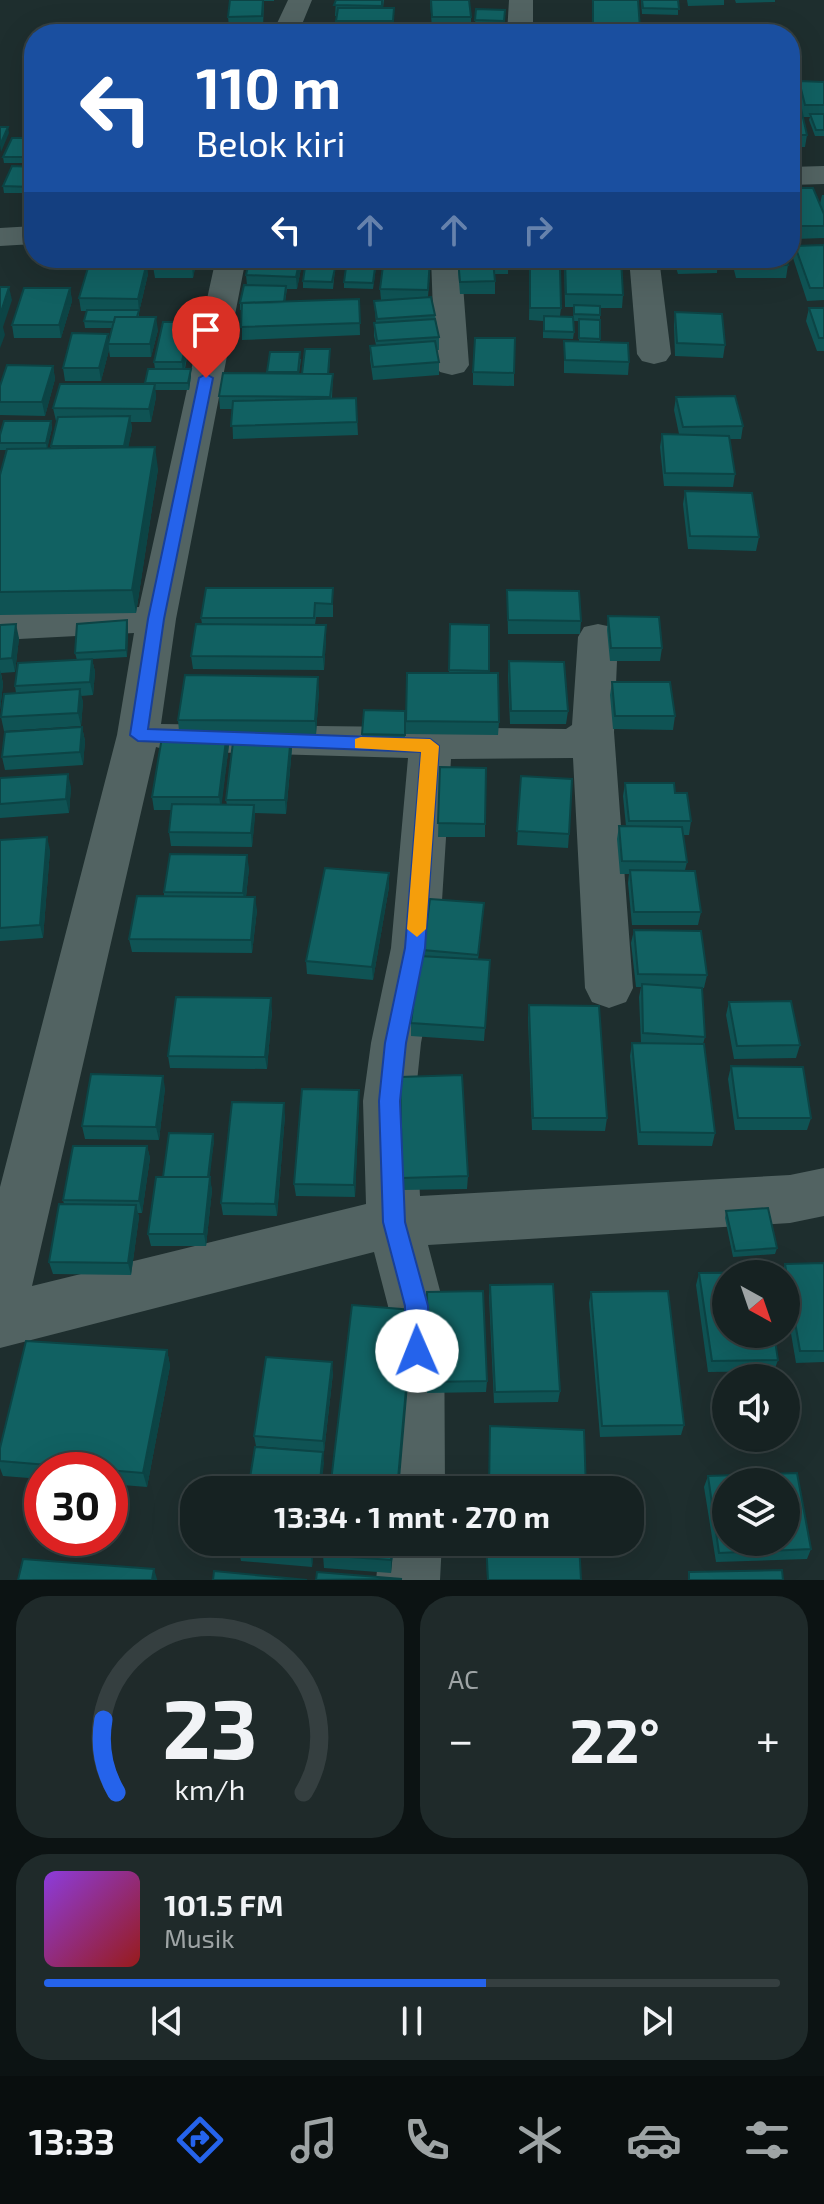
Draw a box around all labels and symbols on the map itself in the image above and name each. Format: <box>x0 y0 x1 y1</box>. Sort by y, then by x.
pin <box>172 296 240 378</box>
north arrow <box>712 1260 800 1348</box>
position arrow <box>375 1309 459 1393</box>
speed limit sign: 30 <box>24 1452 128 1556</box>

